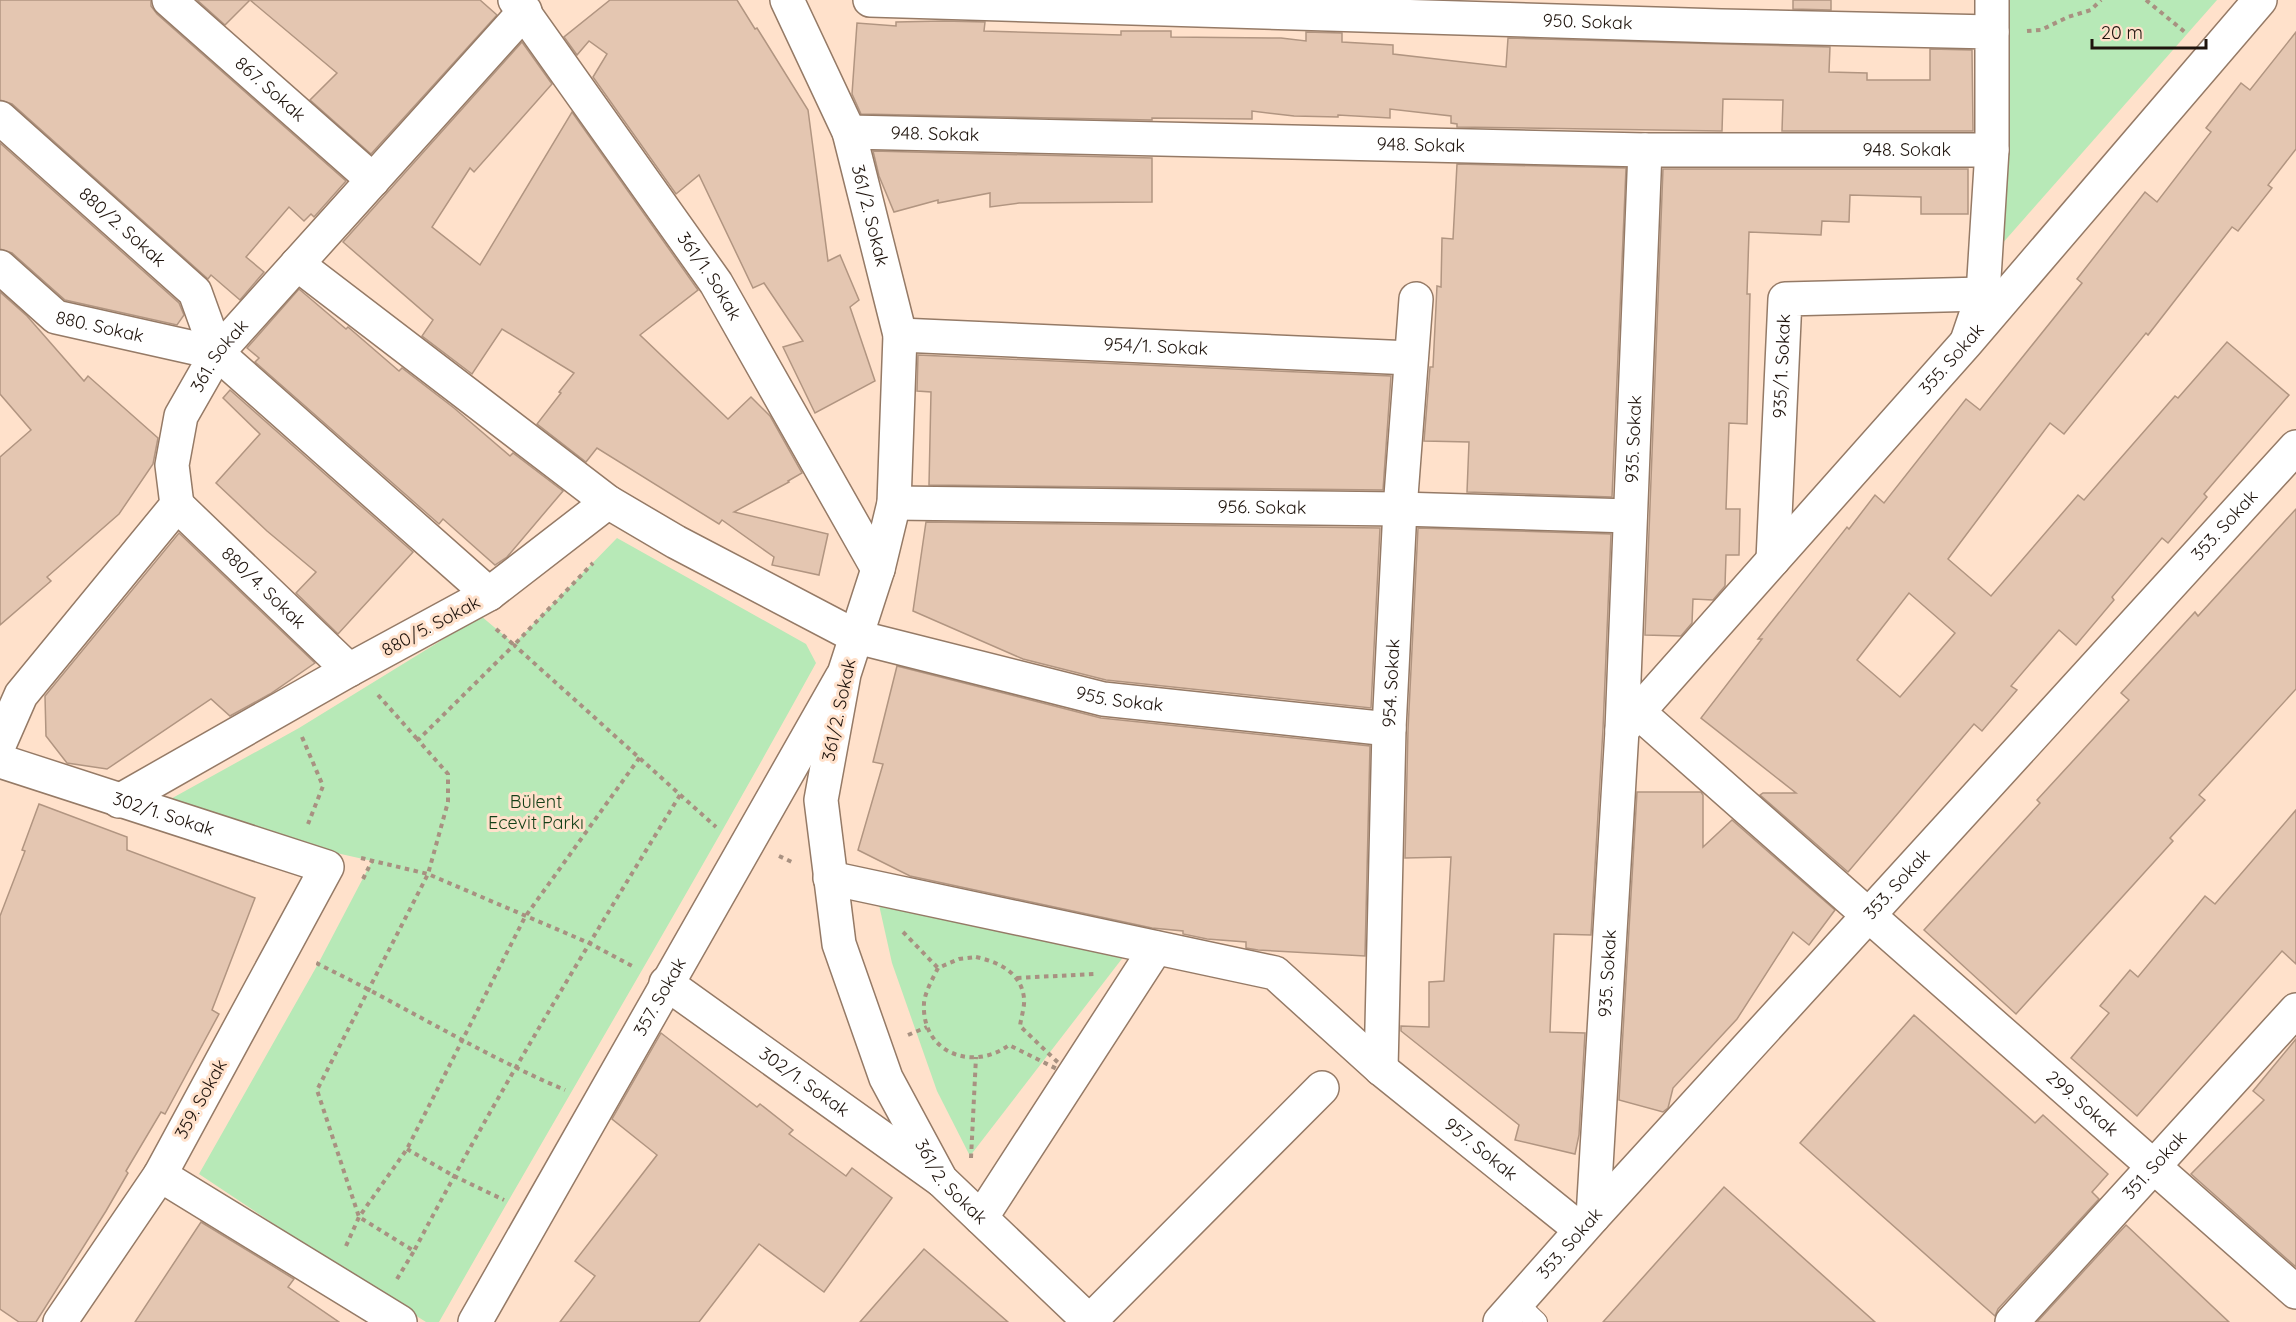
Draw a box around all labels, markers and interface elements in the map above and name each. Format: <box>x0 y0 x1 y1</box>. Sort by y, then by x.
street label: 950. Sokak <box>1542 9 1633 34</box>
scale bar <box>2092 12 2206 50</box>
text: 20 m <box>2101 21 2143 44</box>
street label: 867. Sokak <box>230 52 311 126</box>
street label: 948. Sokak <box>890 121 980 146</box>
street label: 948. Sokak <box>1376 132 1465 157</box>
street label: 948. Sokak <box>1862 138 1951 161</box>
street label: 361/2. Sokak <box>847 162 894 269</box>
street label: 880/2. Sokak <box>74 182 171 272</box>
street label: 361/1. Sokak <box>672 227 747 324</box>
street label: 880. Sokak <box>54 305 146 347</box>
street label: 935/1. Sokak <box>1768 313 1795 419</box>
street label: 361. Sokak <box>185 314 253 396</box>
street label: 355. Sokak <box>1913 318 1989 399</box>
street label: 954/1. Sokak <box>1103 332 1209 360</box>
street label: 935. Sokak <box>1620 395 1646 484</box>
street label: 353. Sokak <box>2186 485 2262 565</box>
street label: 956. Sokak <box>1217 495 1307 519</box>
street label: 880/4. Sokak <box>217 542 311 634</box>
street label: 880/5. Sokak <box>378 590 484 661</box>
street label: 954. Sokak <box>1377 638 1404 728</box>
street label: 361/2. Sokak <box>816 656 861 763</box>
street label: 955. Sokak <box>1073 681 1165 716</box>
street label: 302/1. Sokak <box>110 786 218 841</box>
park label: Bülent Ecevit Parkı <box>488 790 584 834</box>
street label: 353. Sokak <box>1858 844 1935 924</box>
street label: 935. Sokak <box>1593 929 1621 1018</box>
street label: 357. Sokak <box>628 953 691 1040</box>
street label: 302/1. Sokak <box>755 1042 854 1122</box>
street label: 359. Sokak <box>169 1055 232 1143</box>
street label: 299. Sokak <box>2042 1065 2123 1141</box>
street label: 957. Sokak <box>1440 1113 1522 1185</box>
street label: 351. Sokak <box>2117 1126 2192 1204</box>
street label: 361/2. Sokak <box>910 1135 992 1229</box>
street label: 353. Sokak <box>1531 1202 1607 1284</box>

